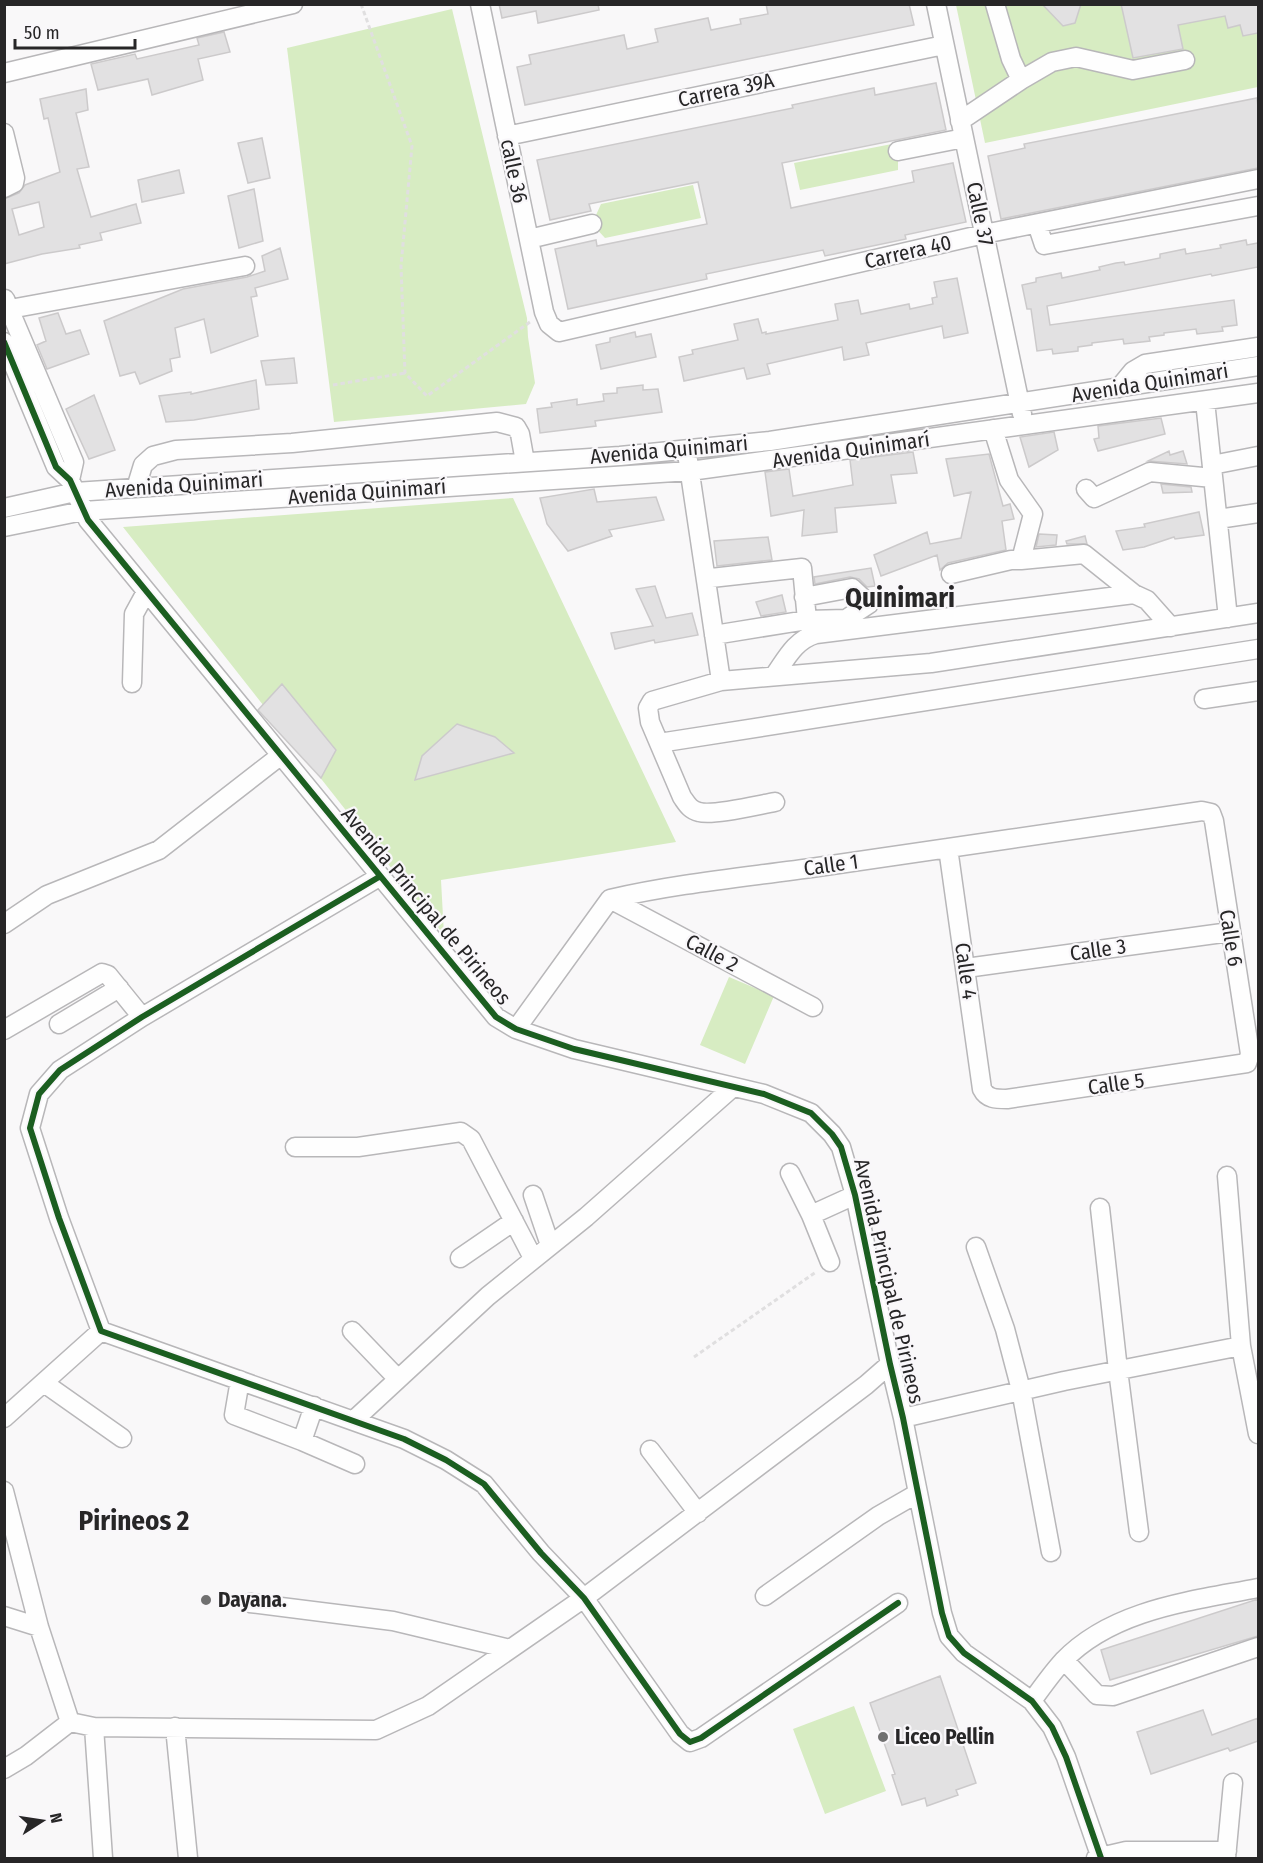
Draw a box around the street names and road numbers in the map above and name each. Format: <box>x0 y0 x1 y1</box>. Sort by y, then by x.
street label: Carrera 39A <box>676 67 776 113</box>
street label: calle 36 <box>495 136 533 206</box>
street label: Calle 37 <box>961 180 999 248</box>
street label: Carrera 40 <box>862 229 954 275</box>
street label: Avenida Quinimari <box>1070 358 1230 408</box>
street label: Avenida Quinimarí <box>771 426 931 474</box>
street label: Avenida Quinimari <box>589 430 749 470</box>
street label: Avenida Quinimari <box>104 467 264 503</box>
street label: Avenida Quinimarí <box>287 474 447 510</box>
street label: Avenida Principal de Pirineos <box>336 802 516 1010</box>
street label: Calle 1 <box>802 848 860 882</box>
street label: Calle 6 <box>1214 908 1248 968</box>
street label: Calle 2 <box>681 928 743 978</box>
street label: Calle 3 <box>1068 933 1128 967</box>
street label: Calle 4 <box>949 941 983 1001</box>
street label: Calle 5 <box>1086 1067 1146 1101</box>
street label: Avenida Principal de Pirineos <box>848 1156 930 1406</box>

